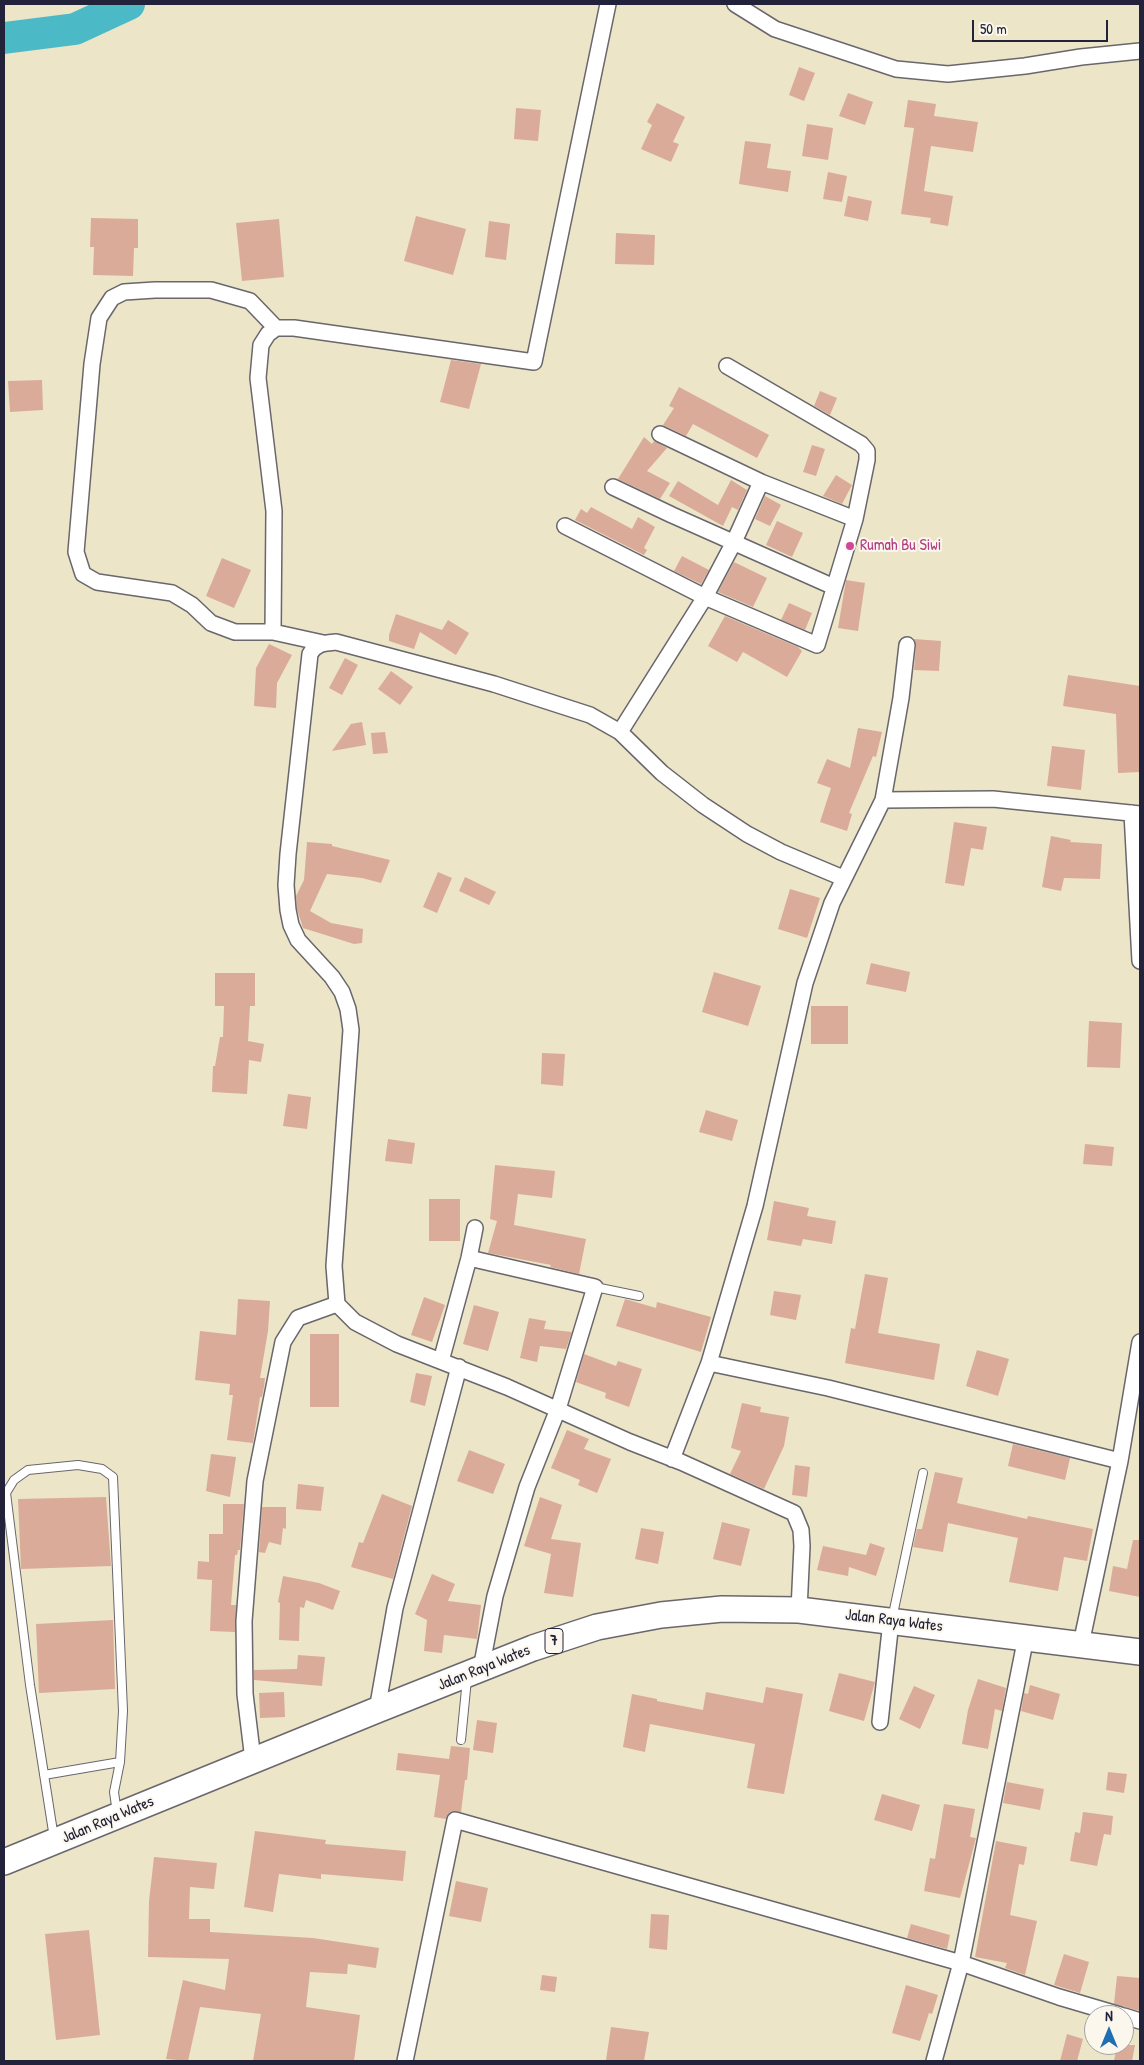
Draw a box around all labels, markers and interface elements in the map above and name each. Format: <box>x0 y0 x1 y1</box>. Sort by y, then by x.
scale bar <box>974 10 1110 42</box>
text: 50 m <box>980 18 1007 39</box>
place label: Rumah Bu Siwi <box>860 536 941 556</box>
marker: Rumah Bu Siwi <box>844 540 856 552</box>
street label: Jalan Raya Wates <box>844 1605 944 1637</box>
road number: 7 <box>545 1628 563 1654</box>
street label: Jalan Raya Wates <box>435 1641 533 1695</box>
street label: Jalan Raya Wates <box>59 1792 157 1848</box>
north arrow <box>1084 2005 1134 2055</box>
text: N <box>1105 2006 1113 2025</box>

